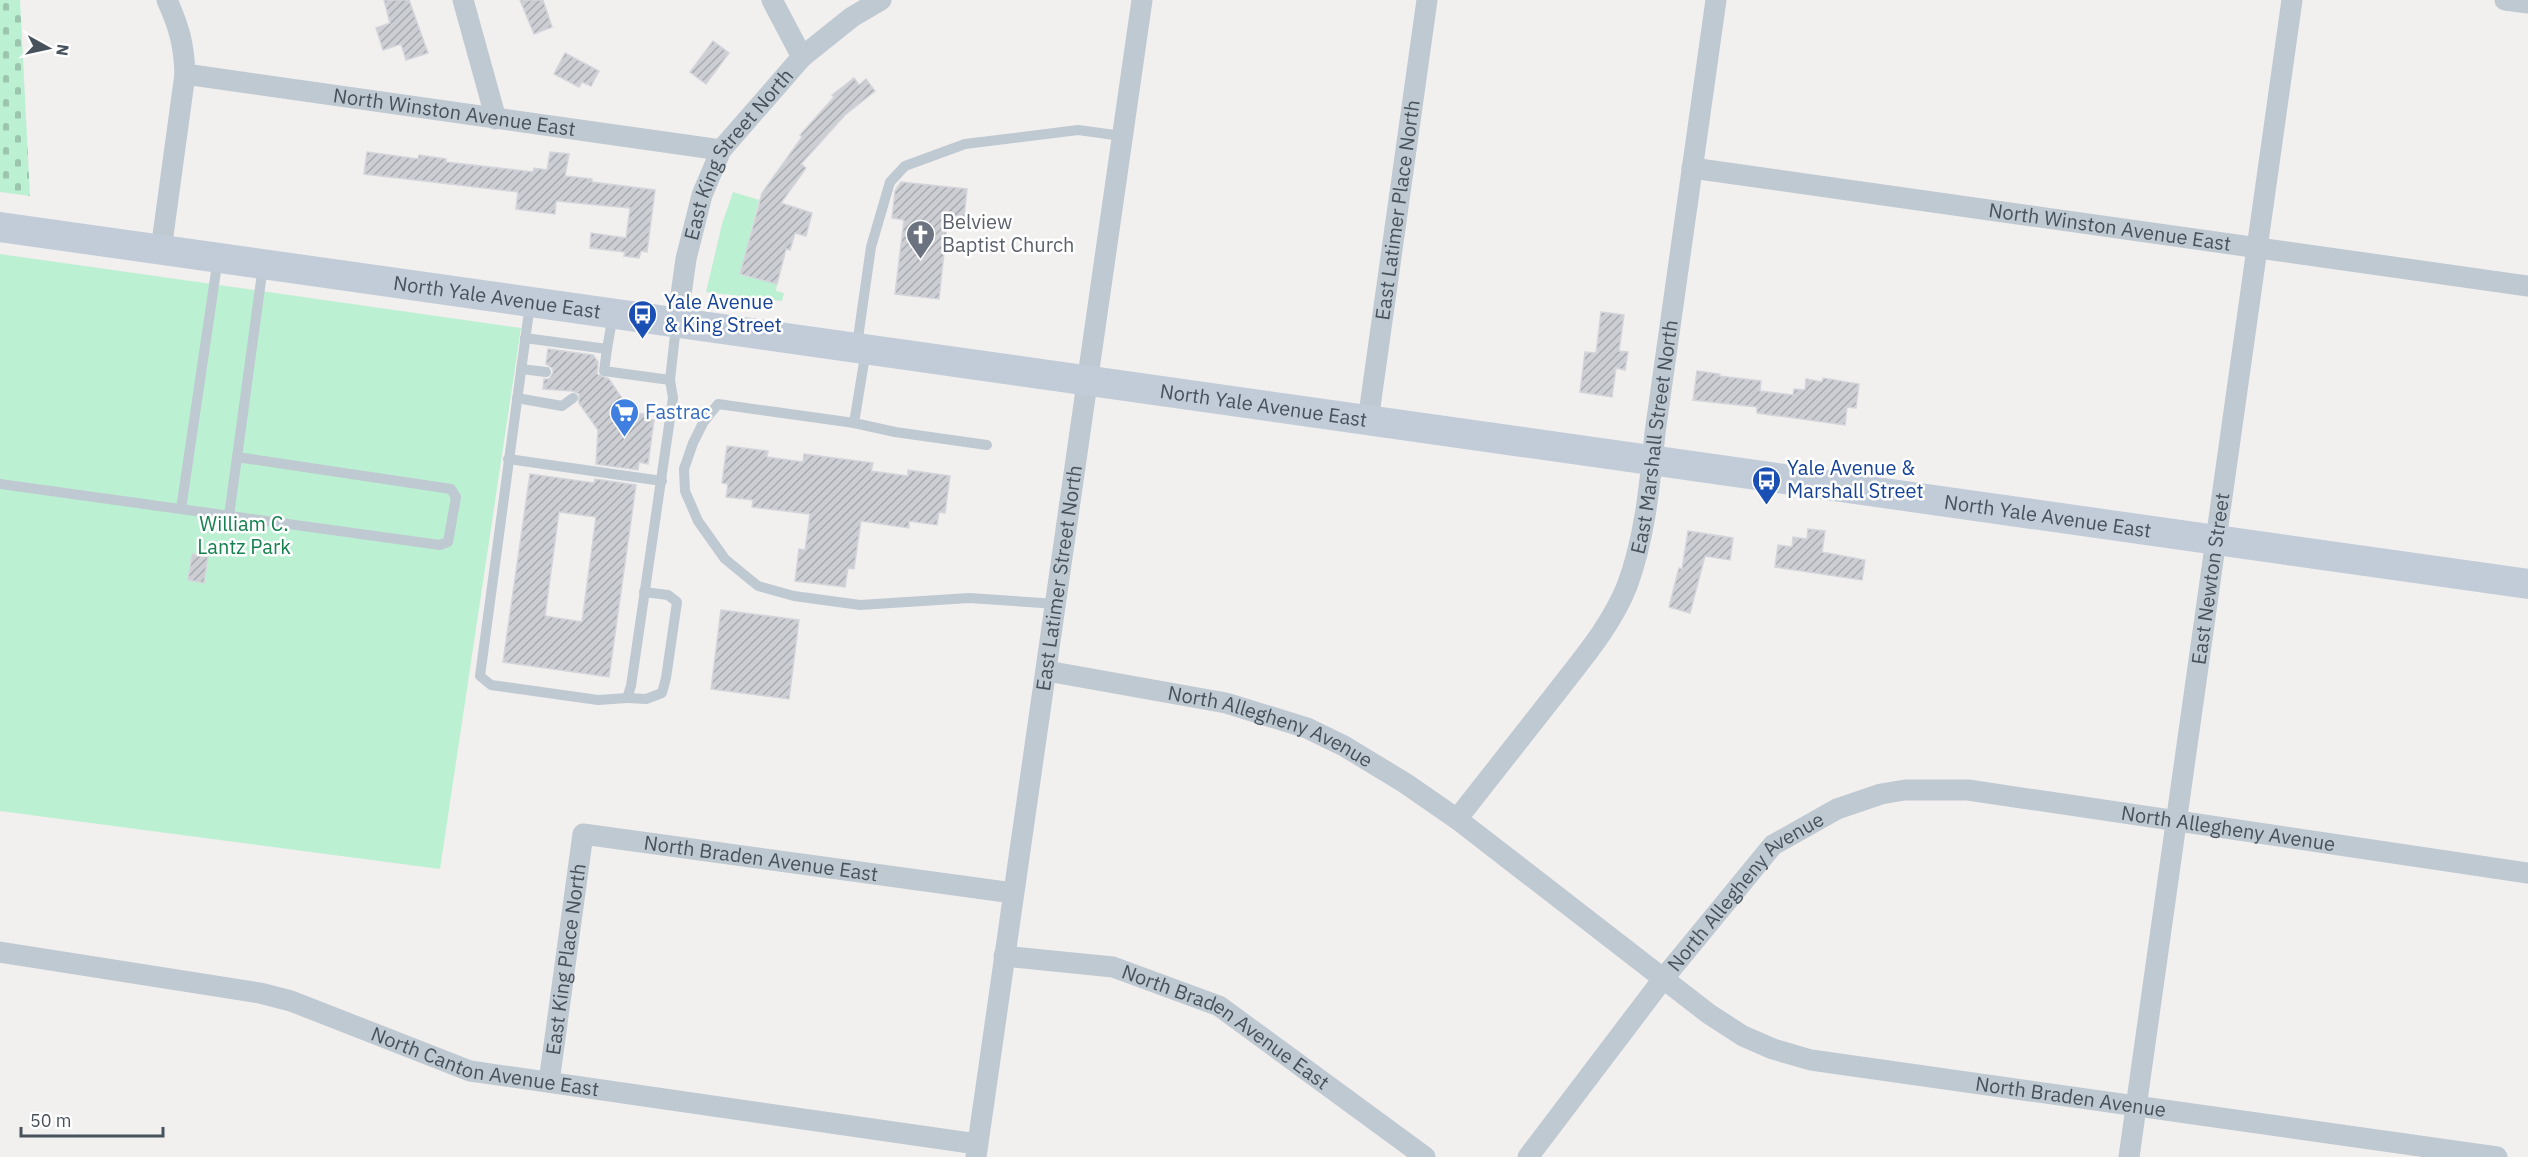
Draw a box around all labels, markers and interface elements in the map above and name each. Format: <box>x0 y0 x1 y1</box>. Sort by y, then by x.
north arrow <box>18 18 78 78</box>
text: N <box>52 43 74 57</box>
street label: East King Street North <box>677 62 799 243</box>
street label: North Winston Avenue East <box>331 81 577 142</box>
street label: East Latimer Place North <box>1368 98 1426 322</box>
street label: North Winston Avenue East <box>1987 196 2233 257</box>
place label: Belview Baptist Church <box>942 208 1074 258</box>
church icon: Belview Baptist Church <box>905 218 937 260</box>
street label: North Yale Avenue East <box>392 269 603 325</box>
place label: Yale Avenue & King Street <box>664 288 782 338</box>
bus stop icon: Yale Avenue & King Street <box>627 298 659 340</box>
street label: East Marshall Street North <box>1623 318 1684 557</box>
street label: North Yale Avenue East <box>1158 377 1369 433</box>
supermarket icon: Fastrac <box>608 396 640 438</box>
place label: Fastrac <box>645 398 711 425</box>
place label: Yale Avenue & Marshall Street <box>1787 454 1923 504</box>
street label: East Latimer Street North <box>1029 463 1088 693</box>
bus stop icon: Yale Avenue & Marshall Street <box>1750 464 1782 506</box>
street label: North Yale Avenue East <box>1942 488 2153 544</box>
street label: East Newton Street <box>2185 491 2235 666</box>
park label: William C. Lantz Park <box>197 510 291 560</box>
street label: North Allegheny Avenue <box>1166 679 1378 773</box>
street label: North Allegheny Avenue <box>2119 799 2337 857</box>
street label: North Allegheny Avenue <box>1661 805 1828 977</box>
street label: North Braden Avenue East <box>642 829 880 887</box>
street label: East King Place North <box>539 862 592 1057</box>
street label: North Braden Avenue East <box>1118 957 1335 1095</box>
street label: North Canton Avenue East <box>367 1020 601 1102</box>
street label: North Braden Avenue <box>1974 1069 2168 1123</box>
scale bar <box>21 1100 164 1138</box>
text: 50 m <box>30 1109 72 1132</box>

